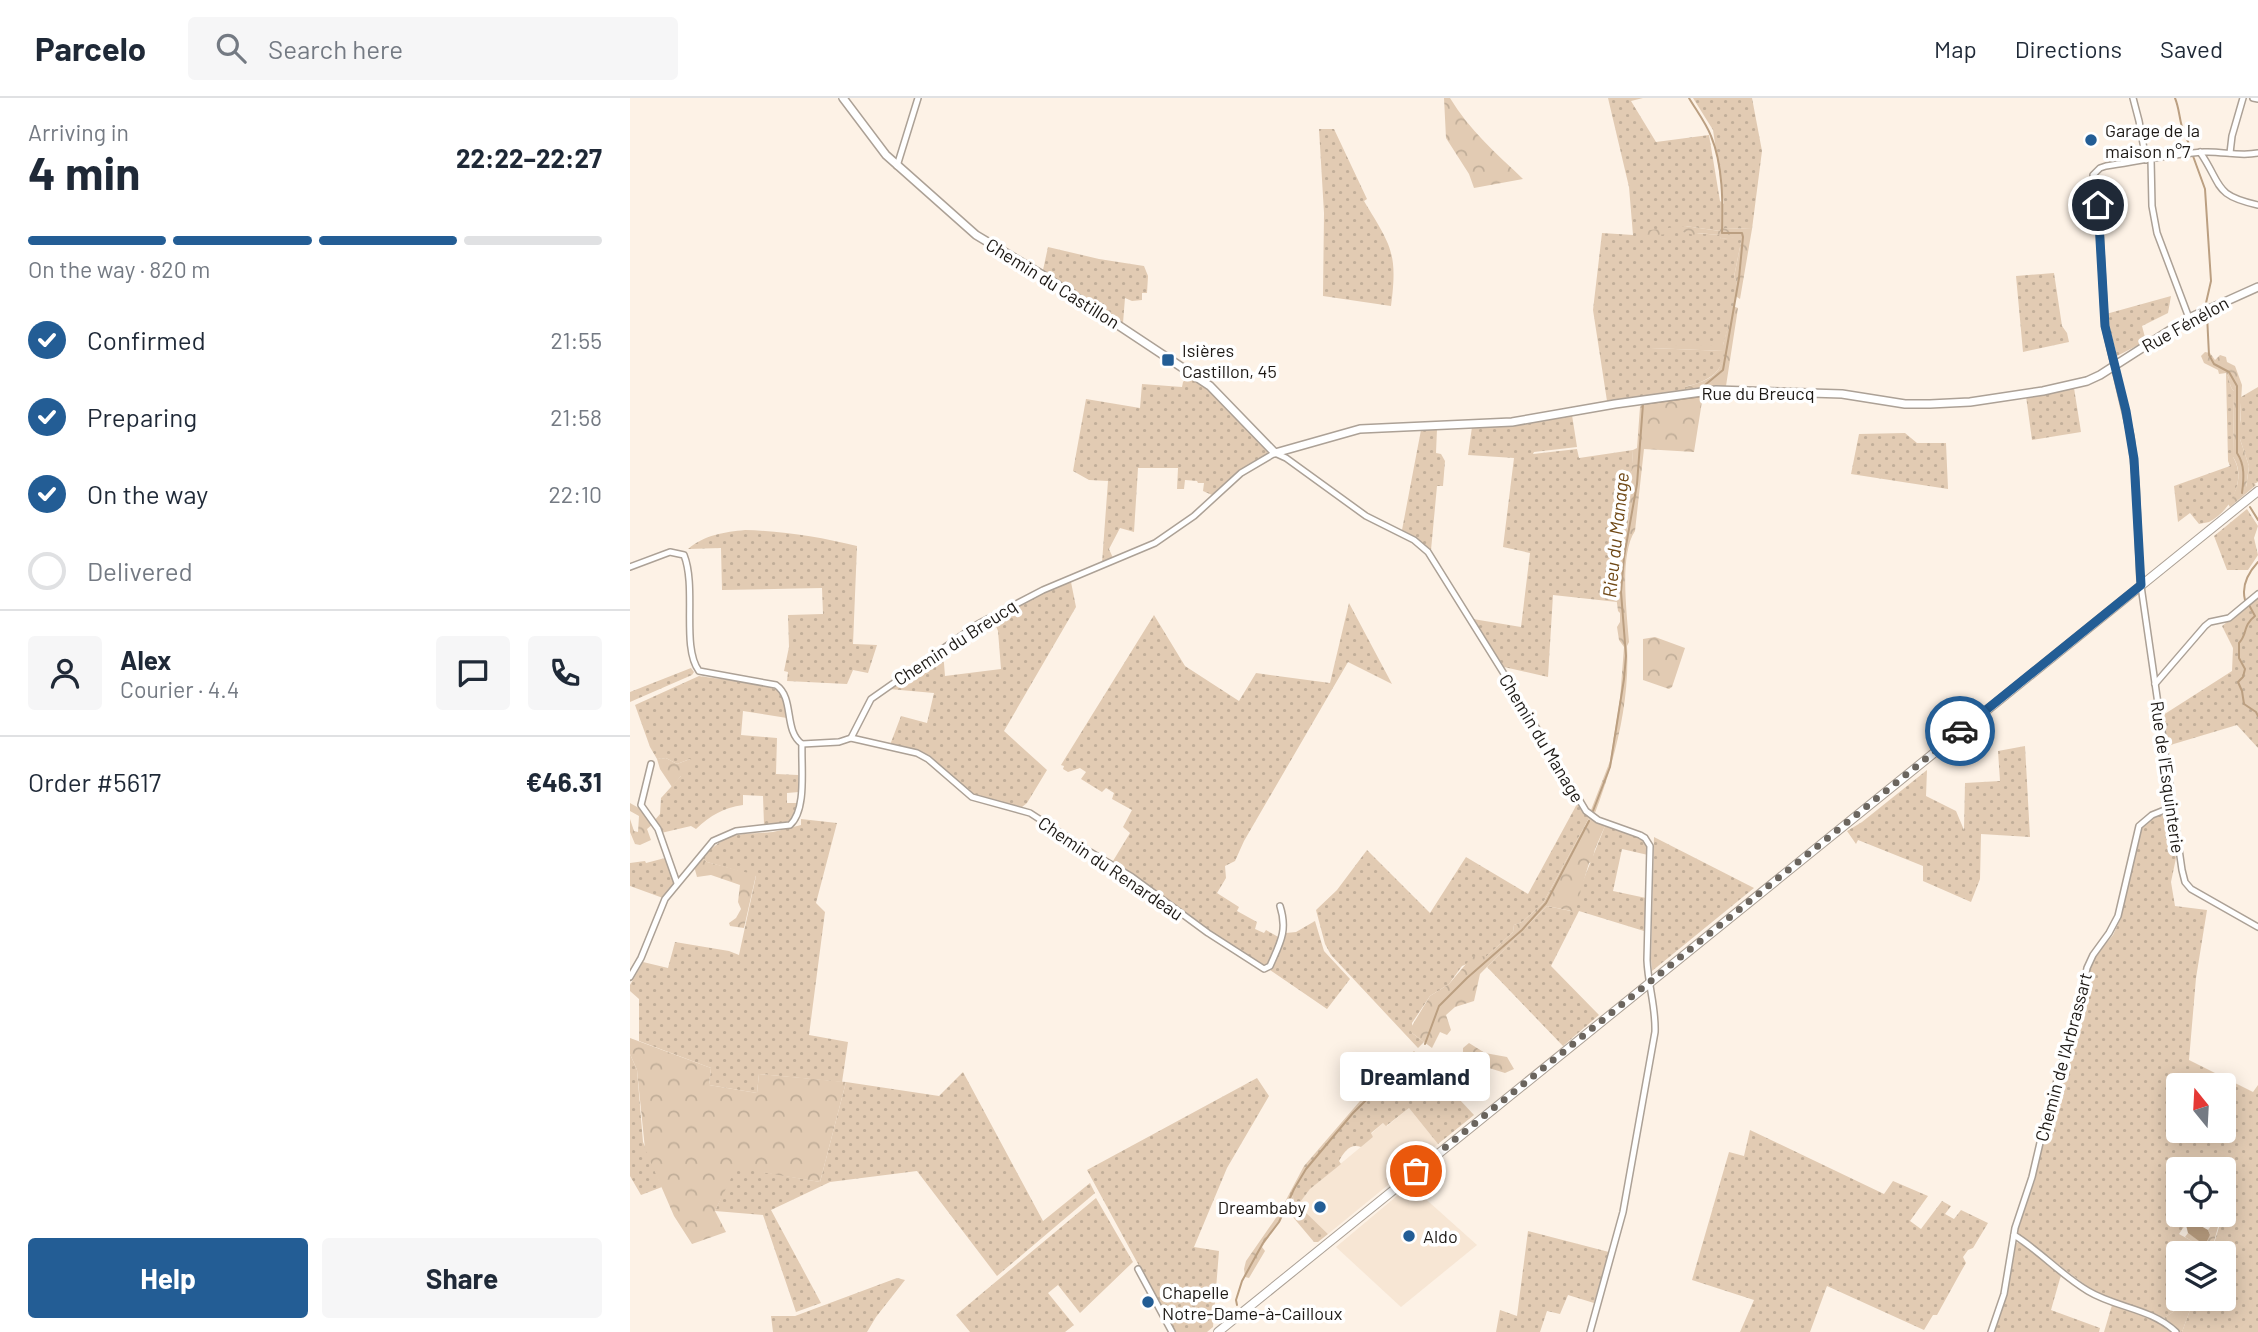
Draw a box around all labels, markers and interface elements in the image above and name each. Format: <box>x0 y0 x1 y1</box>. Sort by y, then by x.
search box <box>188 17 678 80</box>
text: Parcelo <box>35 28 146 68</box>
icon: search <box>212 29 250 67</box>
text: Search here <box>268 33 403 64</box>
text: Map <box>1934 34 1977 63</box>
text: Directions <box>2015 34 2122 63</box>
text: Saved <box>2160 34 2223 63</box>
text: Arriving in <box>28 118 129 146</box>
place label: Garage de la maison n°7 <box>2105 119 2200 162</box>
marker: Garage de la maison n°7 <box>2083 132 2099 148</box>
text: 22:22–22:27 <box>456 142 602 173</box>
text: 4 min <box>28 144 140 199</box>
pin <box>2068 175 2128 235</box>
icon: home <box>2079 186 2117 224</box>
street label: Chemin du Castillon <box>982 233 1124 333</box>
text: On the way · 820 m <box>28 255 210 283</box>
street label: Rue Fénélon <box>2138 291 2232 357</box>
icon: check <box>28 321 66 359</box>
text: Confirmed <box>87 324 206 355</box>
text: 21:55 <box>551 326 602 354</box>
place label: Isières Castillon, 45 <box>1182 339 1277 382</box>
marker: Isières Castillon, 45 <box>1160 352 1176 368</box>
street label: Rue du Breucq <box>1701 382 1815 404</box>
icon: check <box>28 398 66 436</box>
text: Preparing <box>87 401 197 432</box>
text: 21:58 <box>550 403 602 431</box>
water label: Rieu du Manage <box>1597 471 1633 599</box>
icon: check <box>28 475 66 513</box>
text: On the way <box>87 478 208 509</box>
text: 22:10 <box>549 480 602 508</box>
text: Delivered <box>87 555 193 586</box>
street label: Chemin du Breucq <box>889 594 1021 690</box>
button: person <box>28 636 102 710</box>
button: chat <box>436 636 510 710</box>
button: phone <box>528 636 602 710</box>
text: Alex <box>120 644 171 675</box>
street label: Chemin du Manage <box>1495 670 1589 806</box>
text: Courier · 4.4 <box>120 675 239 703</box>
courier <box>1925 696 1995 766</box>
street label: Rue de l'Esquinterie <box>2146 699 2190 855</box>
icon: car <box>1941 712 1979 750</box>
text: Order #5617 <box>28 766 161 797</box>
text: €46.31 <box>526 766 602 797</box>
street label: Chemin du Renardeau <box>1034 811 1188 925</box>
street label: Chemin de l'Arbrassart <box>2030 970 2096 1144</box>
callout: Dreamland <box>1341 1052 1491 1101</box>
text: Dreamland <box>1360 1062 1470 1090</box>
north arrow <box>2166 1073 2236 1143</box>
map controls <box>2166 1073 2236 1311</box>
pin <box>1386 1141 1446 1201</box>
icon: bag <box>1397 1152 1435 1190</box>
button: locate <box>2166 1157 2236 1227</box>
place label: Dreambaby <box>1218 1196 1306 1218</box>
marker: Dreambaby <box>1312 1199 1328 1215</box>
place label: Aldo <box>1423 1225 1458 1247</box>
marker: Aldo <box>1401 1228 1417 1244</box>
button: Help <box>28 1238 308 1318</box>
button: Share <box>322 1238 602 1318</box>
button: layers <box>2166 1241 2236 1311</box>
place label: Chapelle Notre-Dame-à-Cailloux <box>1162 1281 1343 1324</box>
marker: Chapelle Notre-Dame-à-Cailloux <box>1140 1294 1156 1310</box>

